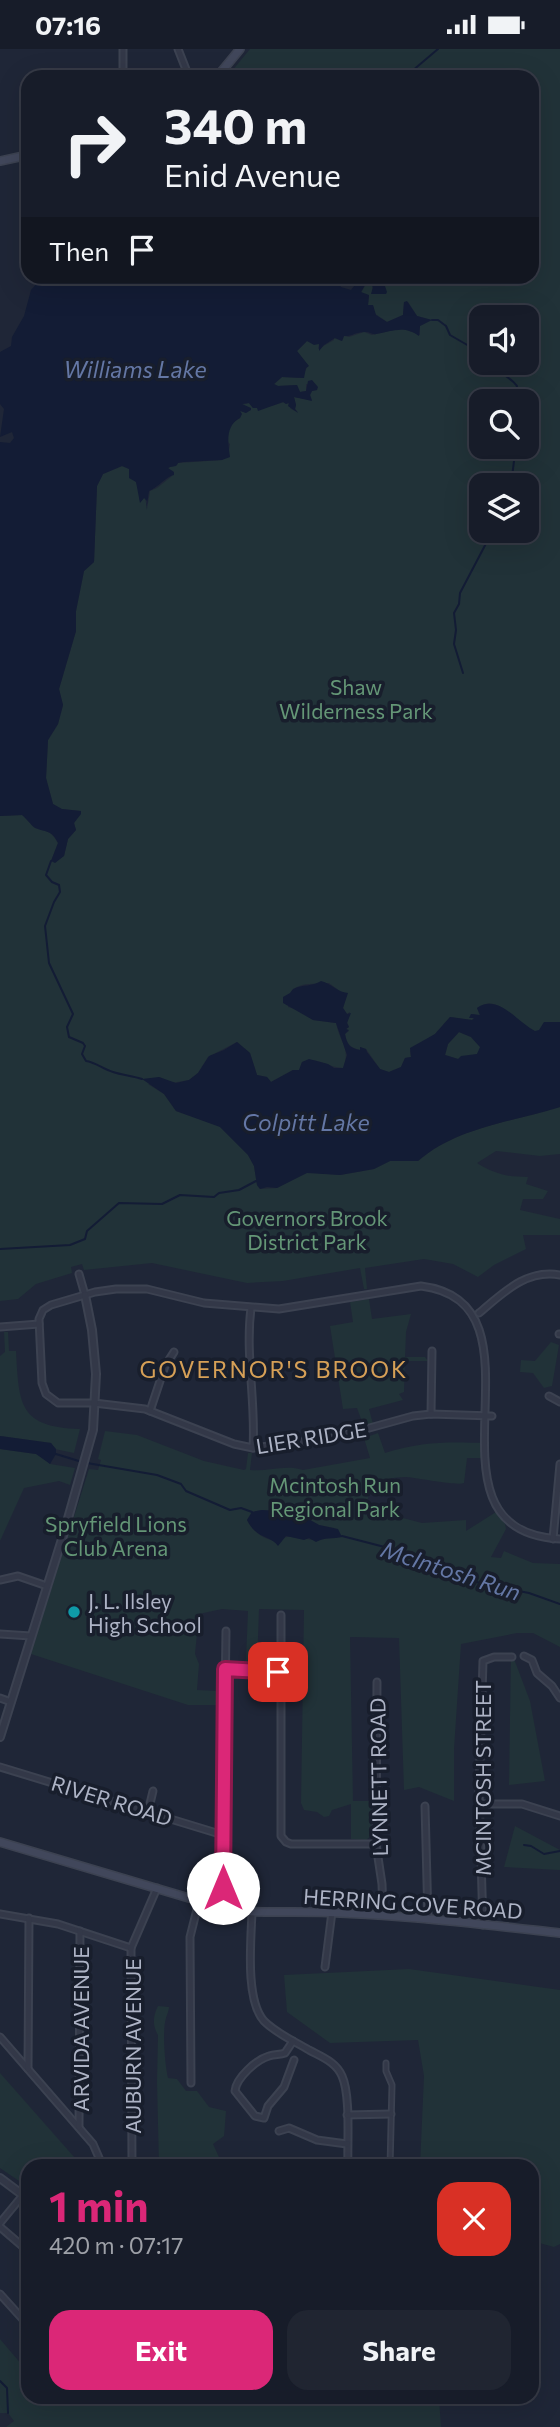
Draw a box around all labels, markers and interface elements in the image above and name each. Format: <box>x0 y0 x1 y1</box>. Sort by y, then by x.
text: 07:16 <box>35 9 101 40</box>
text: 340 m <box>164 94 307 154</box>
icon: right <box>49 98 140 189</box>
text: Enid Avenue <box>164 154 341 194</box>
icon: arrive <box>123 231 161 269</box>
text: Then <box>49 235 109 266</box>
map controls <box>469 305 539 543</box>
button: sound <box>469 305 539 375</box>
water label: Williams Lake <box>63 355 207 383</box>
button: search <box>469 389 539 459</box>
button: layers <box>469 473 539 543</box>
park label: Shaw Wilderness Park <box>279 674 433 723</box>
water label: Colpitt Lake <box>242 1108 370 1136</box>
park label: Governors Brook District Park <box>226 1205 388 1254</box>
district label: GOVERNOR'S BROOK <box>139 1355 409 1383</box>
street label: LIER RIDGE <box>254 1416 368 1458</box>
park label: Mcintosh Run Regional Park <box>269 1472 401 1521</box>
park label: Spryfield Lions Club Arena <box>45 1511 187 1560</box>
water label: McIntosh Run <box>378 1534 524 1606</box>
place label: J. L. Ilsley High School <box>88 1588 202 1637</box>
marker: J. L. Ilsley High School <box>66 1604 82 1620</box>
pin <box>248 1642 308 1702</box>
icon: arrive <box>259 1653 297 1691</box>
street label: MCINTOSH STREET <box>470 1680 495 1876</box>
street label: LYNNETT ROAD <box>364 1697 392 1857</box>
street label: RIVER ROAD <box>49 1770 175 1830</box>
position arrow <box>186 1851 260 1925</box>
street label: HERRING COVE ROAD <box>303 1883 523 1923</box>
street label: ARVIDA AVENUE <box>68 1946 93 2112</box>
street label: AUBURN AVENUE <box>120 1958 145 2134</box>
text: 1 min <box>49 2179 149 2231</box>
button: close <box>437 2182 511 2256</box>
text: 420 m · 07:17 <box>49 2231 183 2259</box>
button: Exit <box>49 2310 273 2390</box>
button: Share <box>287 2310 511 2390</box>

